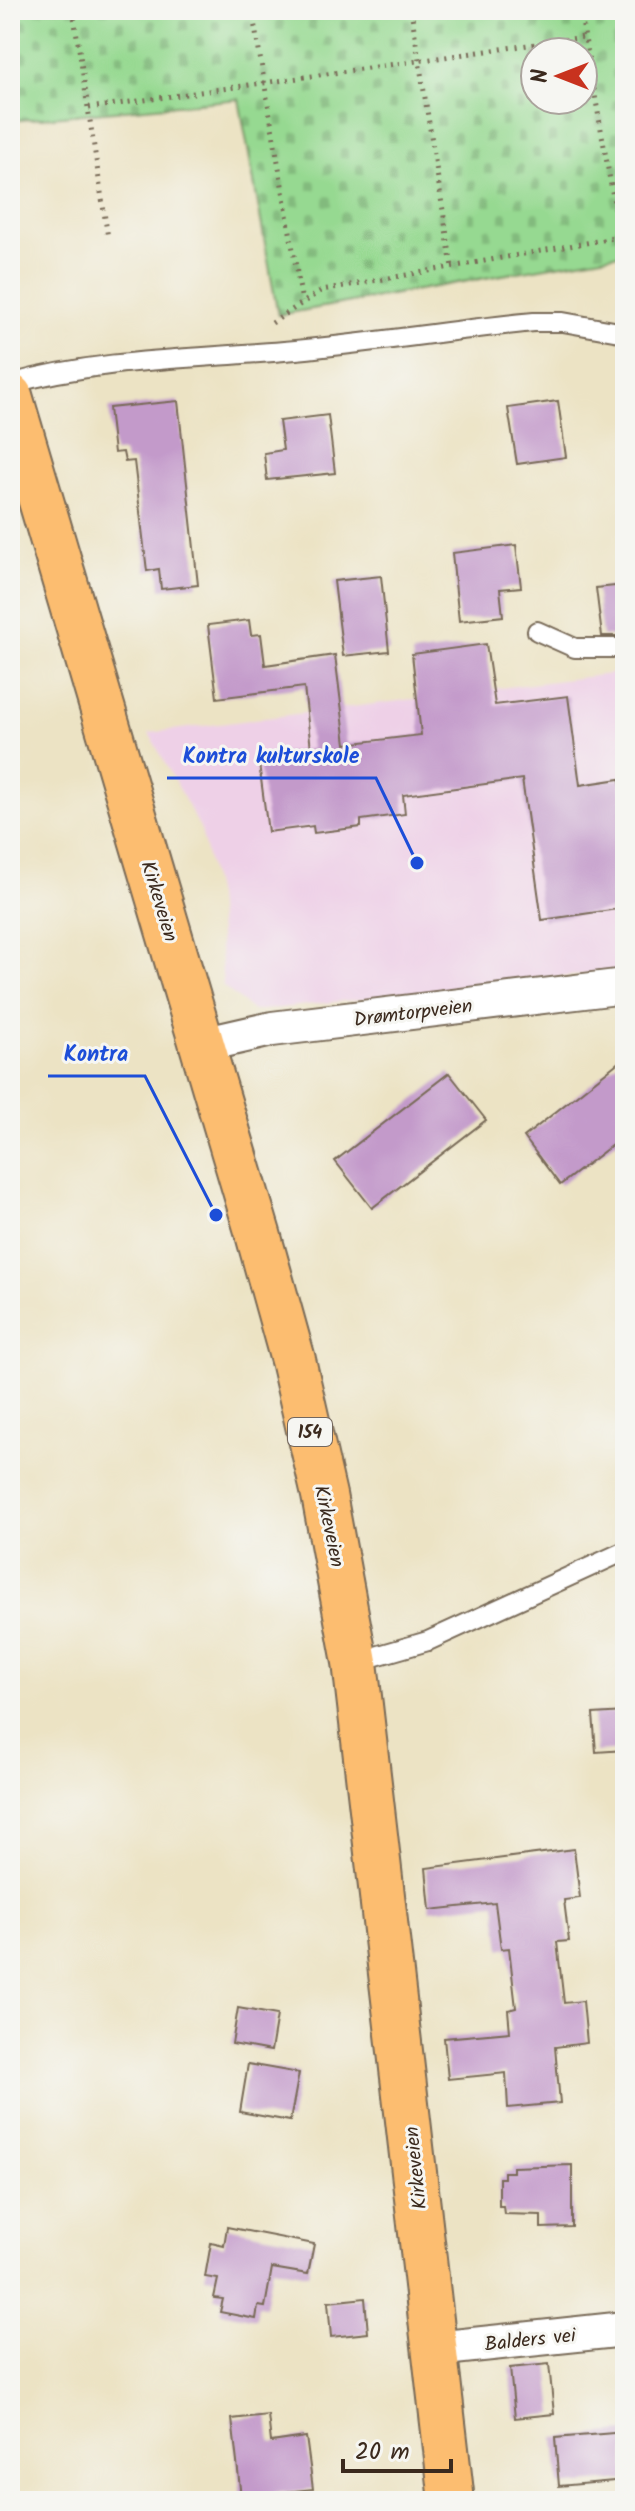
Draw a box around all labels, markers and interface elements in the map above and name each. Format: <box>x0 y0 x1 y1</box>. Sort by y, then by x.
north arrow <box>519 36 599 116</box>
text: N <box>524 69 559 83</box>
callout: Kontra kulturskole <box>167 732 376 778</box>
text: Kontra kulturskole <box>183 740 360 775</box>
street label: Kirkeveien <box>131 857 186 946</box>
street label: Drømtorpveien <box>352 991 474 1037</box>
callout: Kontra <box>48 1030 145 1076</box>
text: Kontra <box>64 1038 128 1073</box>
road number: 154 <box>288 1418 332 1446</box>
street label: Kirkeveien <box>304 1482 352 1571</box>
street label: Kirkeveien <box>397 2125 437 2211</box>
street label: Balders vei <box>483 2320 579 2362</box>
scale bar <box>343 2423 451 2473</box>
text: 20 m <box>355 2433 410 2472</box>

